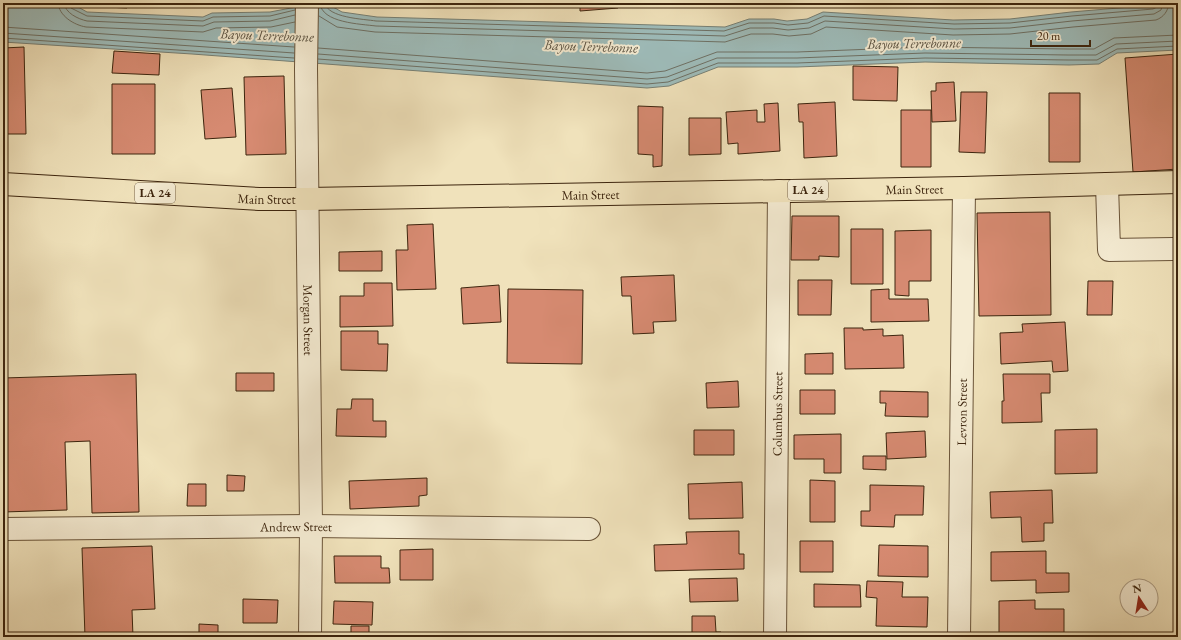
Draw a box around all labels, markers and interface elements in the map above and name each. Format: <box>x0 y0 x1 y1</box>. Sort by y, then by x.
scale bar <box>1031 22 1090 48</box>
water label: Bayou Terrebonne <box>219 24 314 46</box>
text: 20 m <box>1037 28 1061 44</box>
water label: Bayou Terrebonne <box>866 33 961 53</box>
water label: Bayou Terrebonne <box>543 35 638 57</box>
road number: LA 24 <box>788 180 828 200</box>
street label: Main Street <box>885 180 944 198</box>
road number: LA 24 <box>135 183 175 203</box>
street label: Main Street <box>561 185 620 203</box>
street label: Main Street <box>237 189 296 208</box>
street label: Morgan Street <box>300 284 318 356</box>
street label: Columbus Street <box>768 372 786 456</box>
street label: Levron Street <box>953 378 970 446</box>
street label: Andrew Street <box>259 517 332 535</box>
north arrow <box>1119 578 1159 618</box>
text: N <box>1131 580 1143 596</box>

